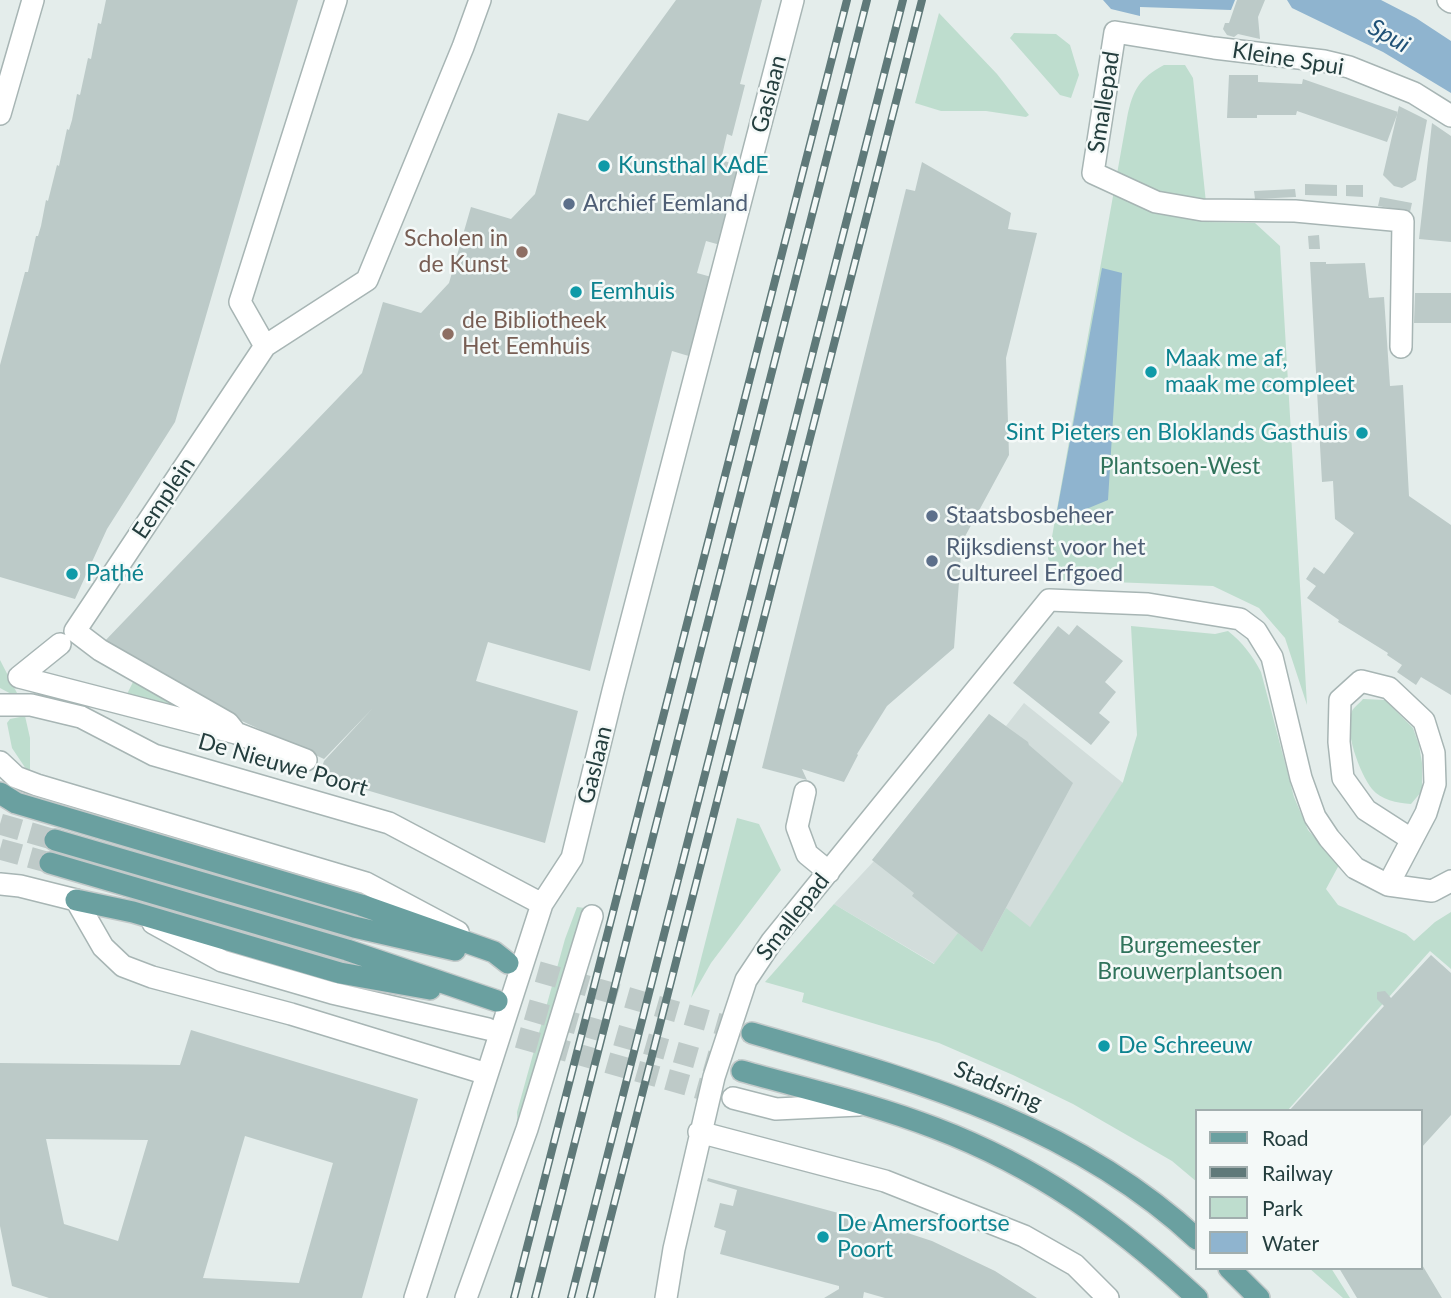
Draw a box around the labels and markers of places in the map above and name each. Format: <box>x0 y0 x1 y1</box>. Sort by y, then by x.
place label: Kunsthal KAdE <box>618 152 769 180</box>
marker: Kunsthal KAdE <box>596 158 612 174</box>
place label: Archief Eemland <box>583 190 748 218</box>
marker: Archief Eemland <box>561 196 577 212</box>
place label: Scholen in de Kunst <box>404 225 508 279</box>
marker: Scholen in de Kunst <box>514 244 530 260</box>
place label: Eemhuis <box>590 278 675 306</box>
marker: Eemhuis <box>568 284 584 300</box>
place label: de Bibliotheek Het Eemhuis <box>462 307 607 361</box>
marker: de Bibliotheek Het Eemhuis <box>440 326 456 342</box>
place label: Maak me af, maak me compleet <box>1165 345 1355 399</box>
marker: Maak me af, maak me compleet <box>1143 364 1159 380</box>
place label: Sint Pieters en Bloklands Gasthuis <box>1006 419 1348 447</box>
marker: Sint Pieters en Bloklands Gasthuis <box>1354 425 1370 441</box>
place label: Staatsbosbeheer <box>946 502 1114 530</box>
marker: Staatsbosbeheer <box>924 508 940 524</box>
place label: Rijksdienst voor het Cultureel Erfgoed <box>946 534 1145 588</box>
marker: Rijksdienst voor het Cultureel Erfgoed <box>924 553 940 569</box>
place label: Pathé <box>86 560 144 588</box>
marker: Pathé <box>64 566 80 582</box>
place label: De Schreeuw <box>1118 1032 1253 1060</box>
marker: De Schreeuw <box>1096 1038 1112 1054</box>
place label: De Amersfoortse Poort <box>837 1210 1010 1264</box>
marker: De Amersfoortse Poort <box>815 1229 831 1245</box>

